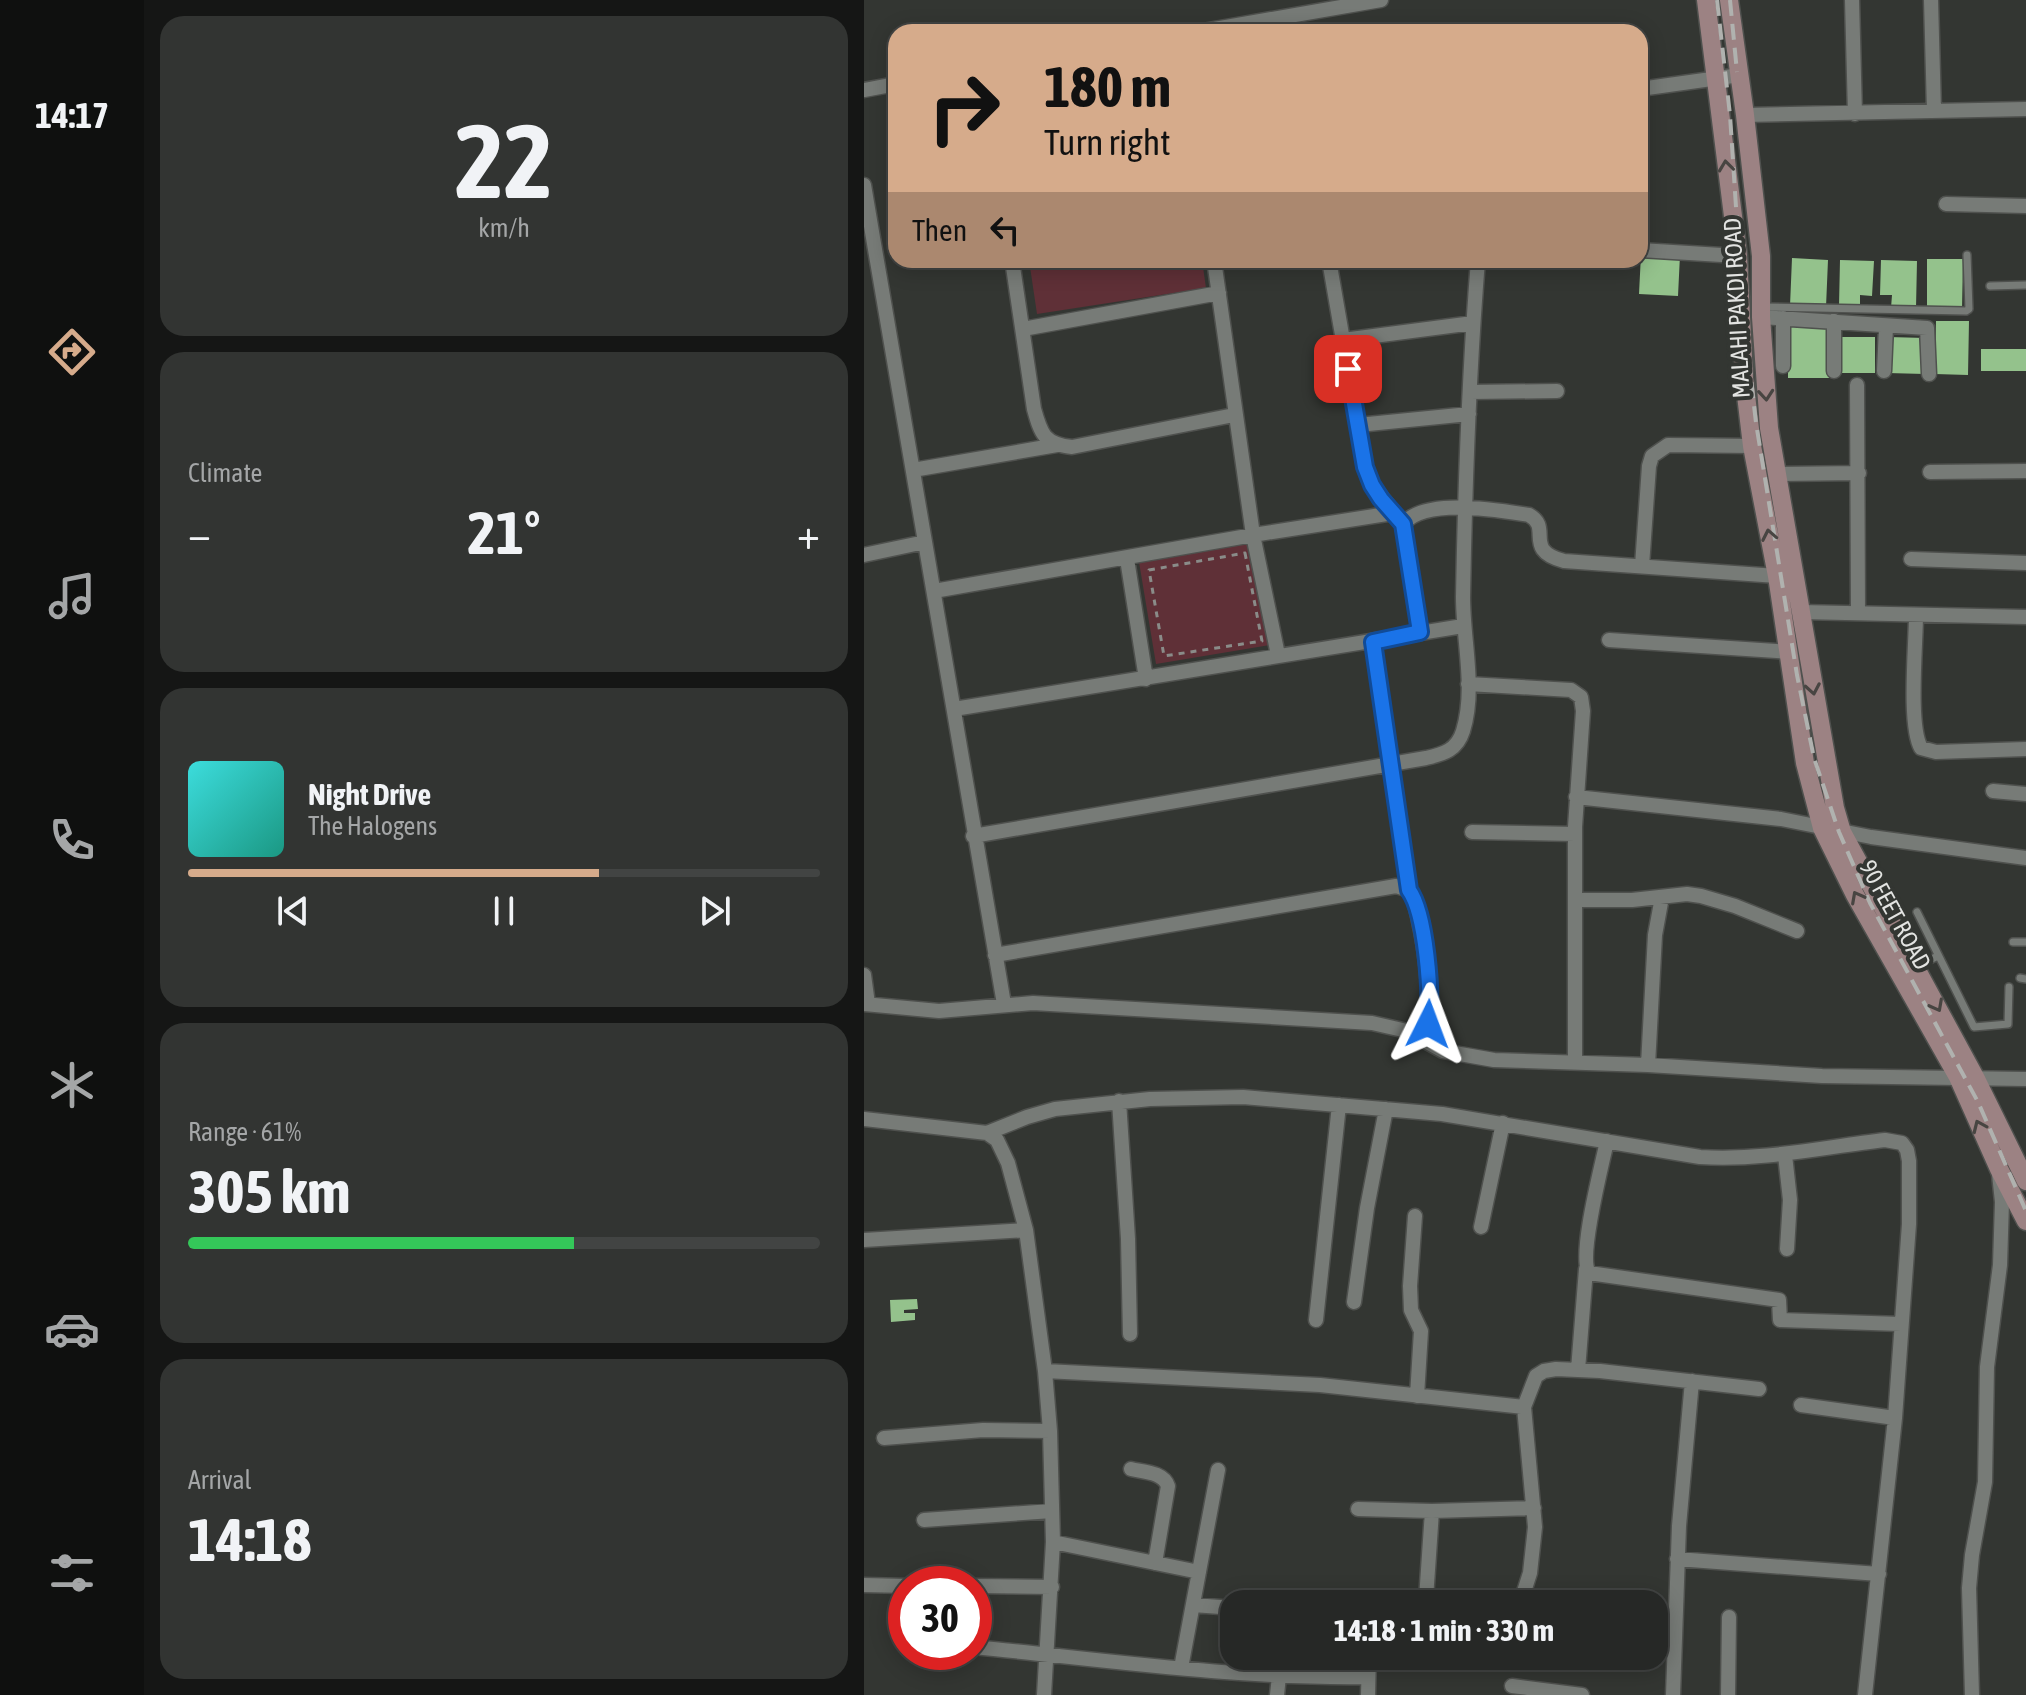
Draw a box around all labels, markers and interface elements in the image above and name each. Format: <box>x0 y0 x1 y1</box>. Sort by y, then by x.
text: 180 m <box>1044 55 1171 119</box>
icon: right <box>912 56 1016 160</box>
text: 14:17 <box>35 94 109 136</box>
text: 22 <box>455 101 553 220</box>
text: Turn right <box>1044 121 1171 163</box>
one-way arrow <box>1718 159 1735 172</box>
icon: left <box>983 208 1027 252</box>
text: km/h <box>478 213 530 243</box>
text: Then <box>912 213 967 247</box>
street label: MALAHI PAKDI ROAD <box>1718 217 1755 399</box>
icon: directions <box>44 324 100 380</box>
pin <box>1314 335 1382 403</box>
icon: arrive <box>1326 347 1370 391</box>
one-way arrow <box>1757 389 1774 402</box>
text: Climate <box>188 458 262 488</box>
text: 21° <box>468 498 540 567</box>
text: − <box>188 508 211 558</box>
text: + <box>797 508 820 558</box>
one-way arrow <box>1762 528 1779 542</box>
icon: music <box>44 568 100 624</box>
one-way arrow <box>1803 682 1820 696</box>
text: Night Drive <box>308 777 431 811</box>
text: The Halogens <box>308 811 437 841</box>
icon: phone <box>44 812 100 868</box>
street label: 90 FEET ROAD <box>1854 855 1937 974</box>
icon: previous <box>271 889 315 933</box>
icon: pause <box>482 889 526 933</box>
icon: next <box>693 889 737 933</box>
one-way arrow <box>1851 890 1866 905</box>
position arrow <box>1386 982 1470 1066</box>
one-way arrow <box>1927 998 1942 1012</box>
icon: climate <box>44 1057 100 1113</box>
text: Range · 61% <box>188 1117 301 1147</box>
one-way arrow <box>1973 1119 1989 1134</box>
text: 305 km <box>188 1157 350 1226</box>
icon: car <box>44 1301 100 1357</box>
text: Arrival <box>188 1465 252 1495</box>
text: 14:18 <box>188 1505 311 1574</box>
icon: filters <box>44 1545 100 1601</box>
speed limit sign: 30 <box>888 1566 992 1670</box>
text: 14:18 · 1 min · 330 m <box>1334 1613 1554 1647</box>

